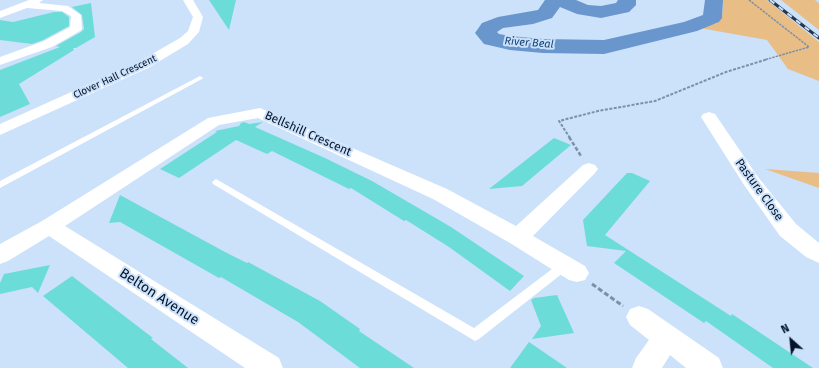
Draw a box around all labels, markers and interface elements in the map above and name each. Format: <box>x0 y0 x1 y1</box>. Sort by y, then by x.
water label: River Beal <box>504 35 554 51</box>
street label: Clover Hall Crescent <box>72 52 158 102</box>
street label: Bellshill Crescent <box>262 108 354 160</box>
street label: Pasture Close <box>732 156 786 224</box>
street label: Belton Avenue <box>116 265 202 329</box>
north arrow <box>771 320 811 360</box>
text: N <box>779 321 792 336</box>

